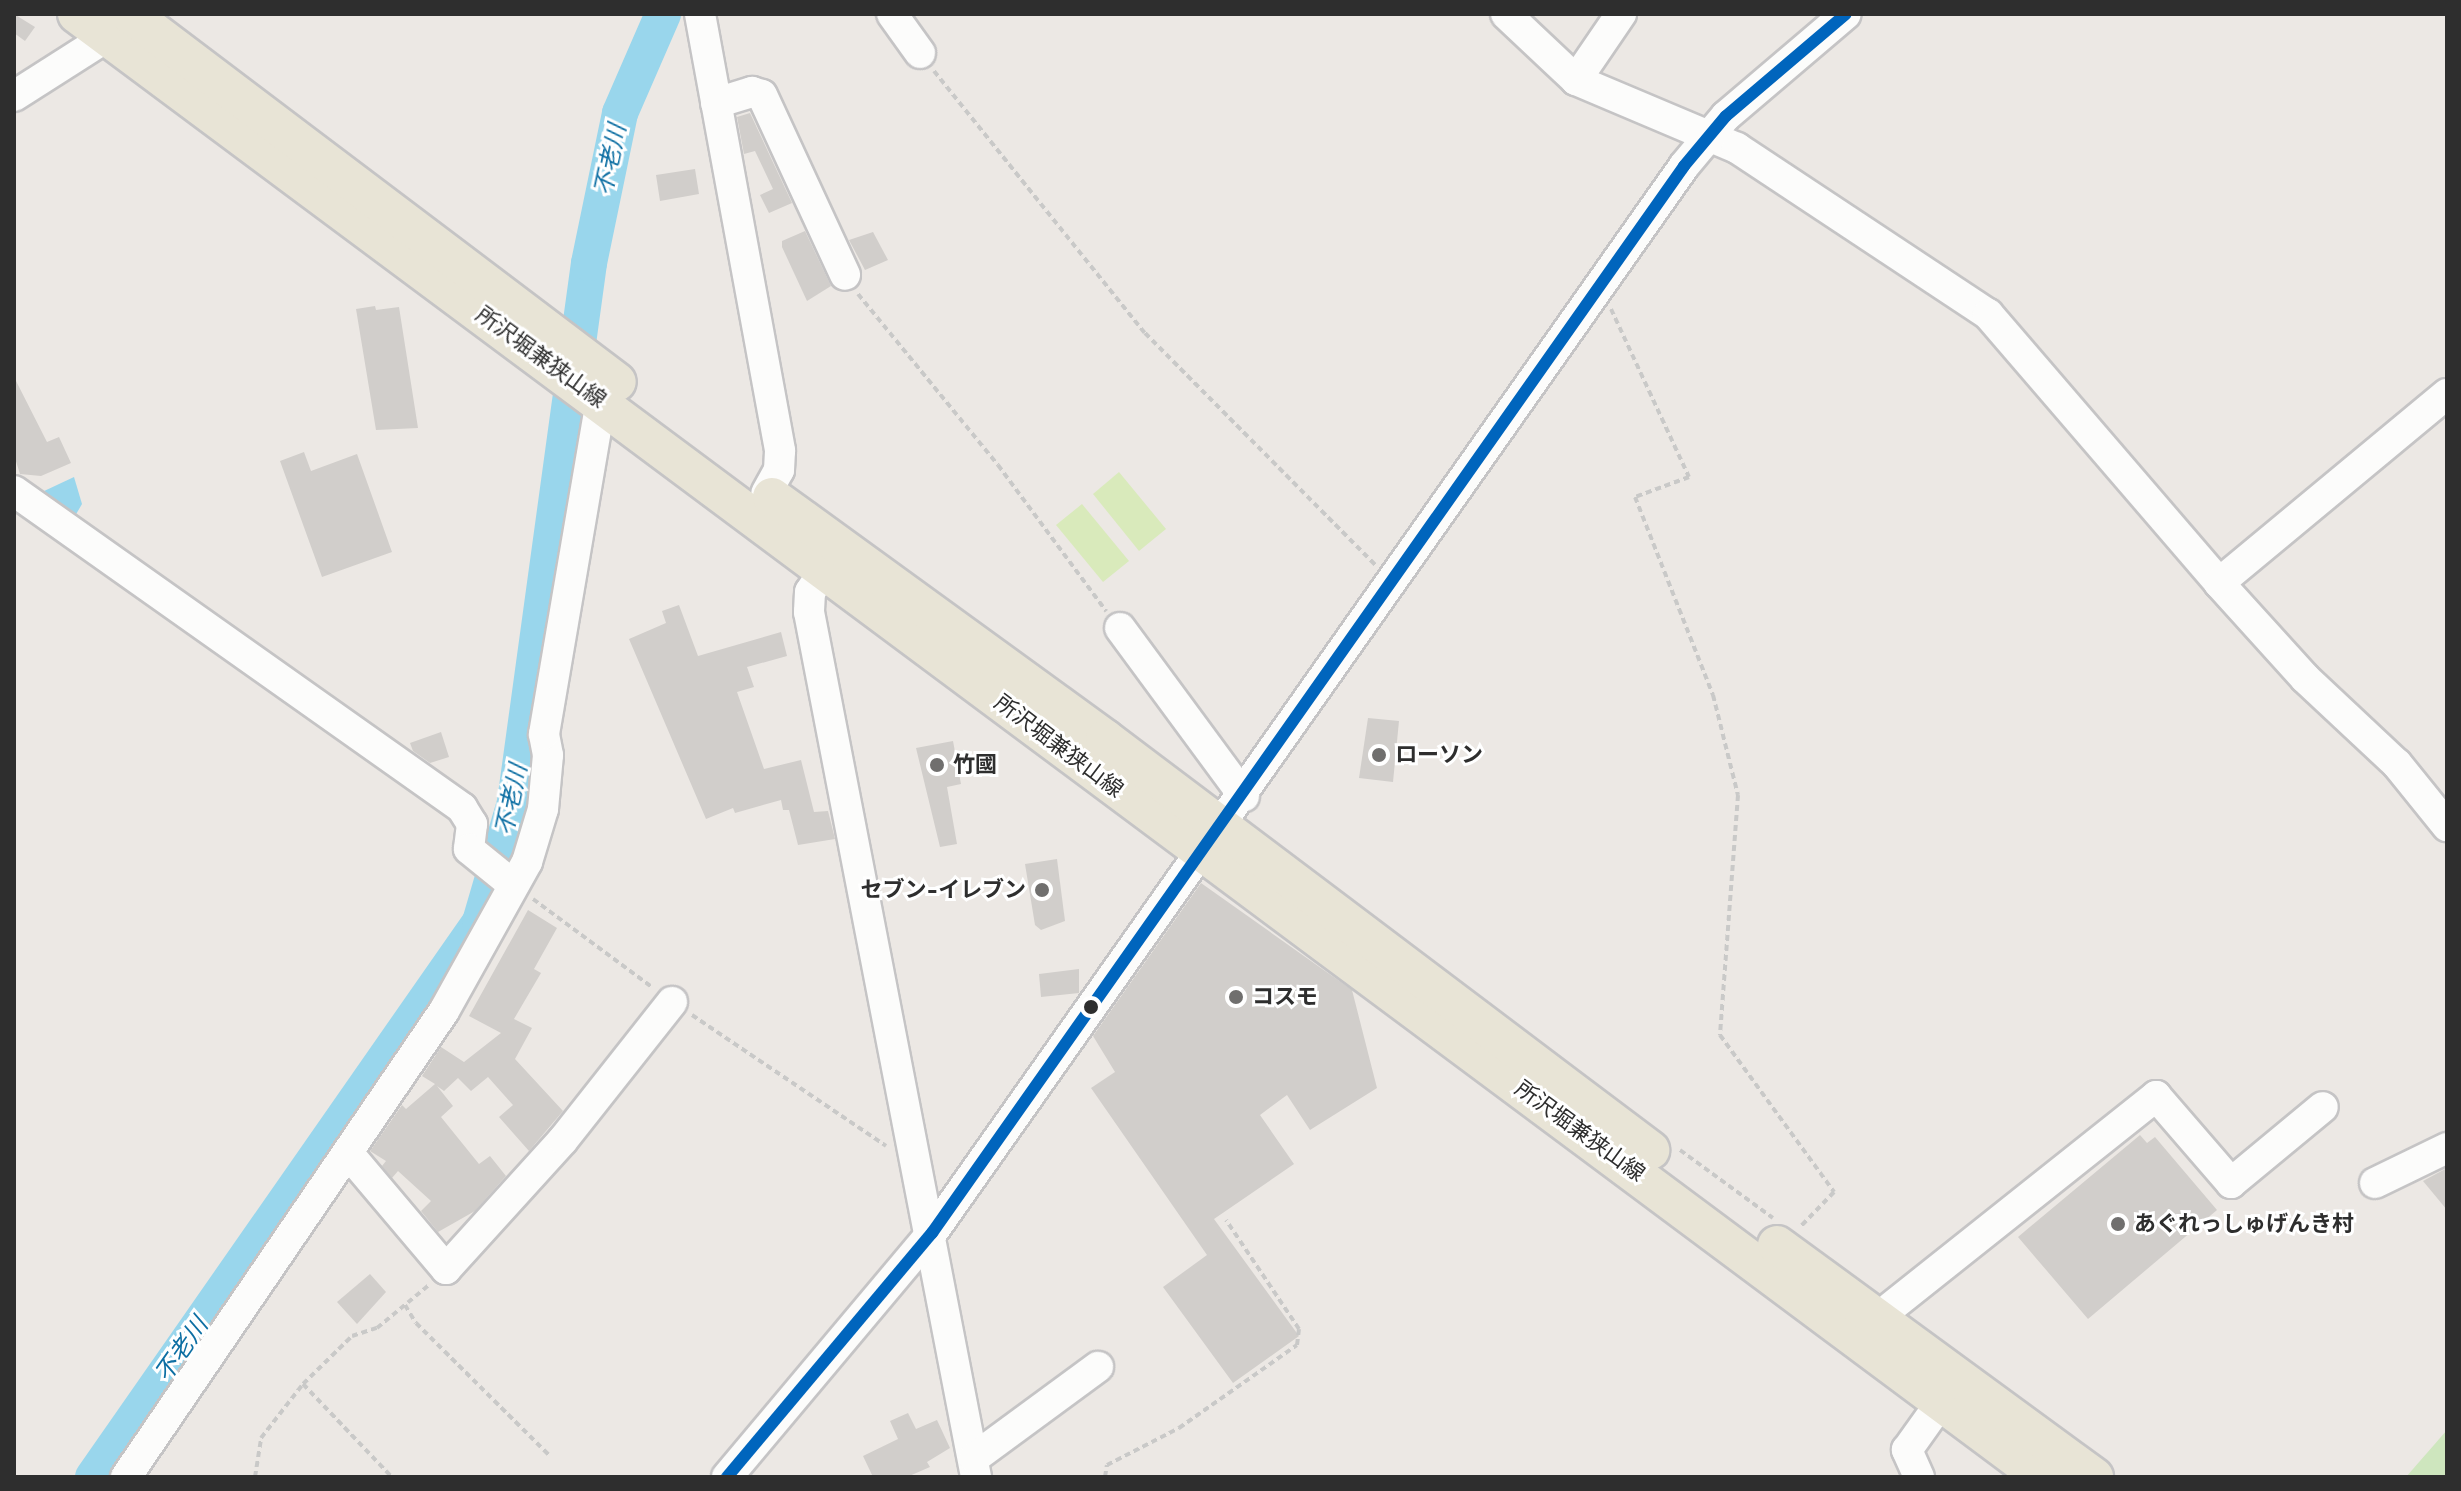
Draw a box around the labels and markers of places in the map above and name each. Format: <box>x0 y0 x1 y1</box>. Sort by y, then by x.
place label: ローソン <box>1395 742 1483 768</box>
marker: ローソン <box>1370 746 1388 764</box>
place label: 竹國 <box>953 752 997 778</box>
marker: 竹國 <box>928 756 946 774</box>
place label: セブン-イレブン <box>860 877 1026 903</box>
marker: セブン-イレブン <box>1033 881 1051 899</box>
place label: コスモ <box>1252 984 1318 1010</box>
marker: コスモ <box>1227 988 1245 1006</box>
unlabelled marker <box>1083 999 1099 1015</box>
place label: あぐれっしゅげんき村 <box>2134 1211 2354 1237</box>
marker: あぐれっしゅげんき村 <box>2109 1215 2127 1233</box>

